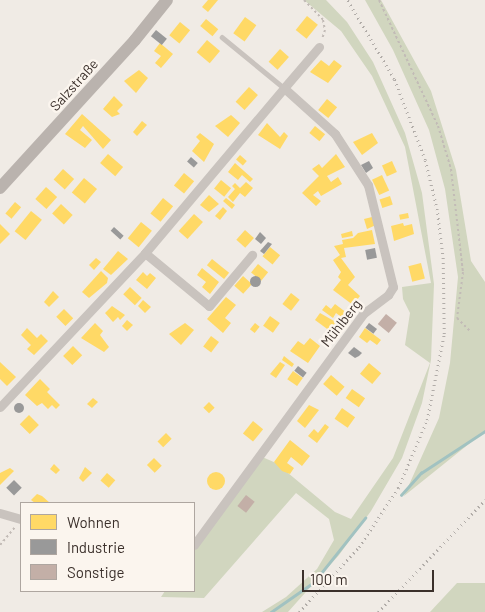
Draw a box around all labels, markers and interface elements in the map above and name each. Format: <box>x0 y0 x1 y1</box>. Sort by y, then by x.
street label: Salzstraße <box>46 56 102 114</box>
street label: Mühlberg <box>317 296 365 350</box>
legend <box>20 502 195 592</box>
text: Wohnen <box>67 513 120 531</box>
text: Industrie <box>67 538 125 556</box>
scale bar <box>305 560 438 592</box>
text: Sonstige <box>67 563 125 581</box>
text: 100 m <box>310 570 348 588</box>

